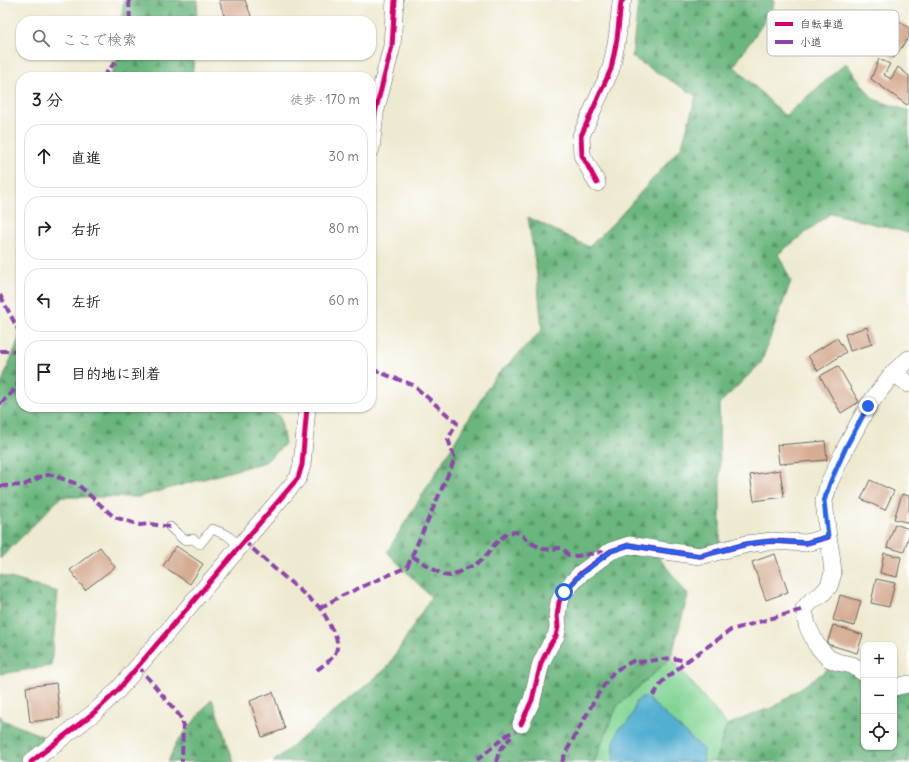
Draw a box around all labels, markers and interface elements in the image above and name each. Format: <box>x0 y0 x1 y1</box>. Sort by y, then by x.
legend <box>767 10 899 56</box>
search box <box>16 16 376 60</box>
text: 自転車道 <box>800 17 844 31</box>
icon: search <box>30 27 52 49</box>
text: ここで検索 <box>62 30 137 49</box>
text: 小道 <box>800 35 822 49</box>
text: 3 分 <box>32 89 63 111</box>
text: 徒歩 · 170 m <box>290 91 360 108</box>
icon: ahead <box>33 145 55 167</box>
text: 直進 <box>71 148 101 167</box>
text: 30 m <box>329 148 359 165</box>
icon: right <box>33 217 55 239</box>
text: 右折 <box>71 220 101 239</box>
text: 80 m <box>328 220 359 237</box>
icon: left <box>33 289 55 311</box>
text: 左折 <box>71 292 101 311</box>
text: 60 m <box>328 292 359 309</box>
icon: arrive <box>33 361 55 383</box>
text: 目的地に到着 <box>71 364 161 383</box>
route end <box>859 397 877 415</box>
route start <box>555 583 573 601</box>
map controls <box>861 642 897 750</box>
button: + <box>861 642 897 678</box>
button: − <box>861 678 897 714</box>
button: locate <box>861 714 897 750</box>

